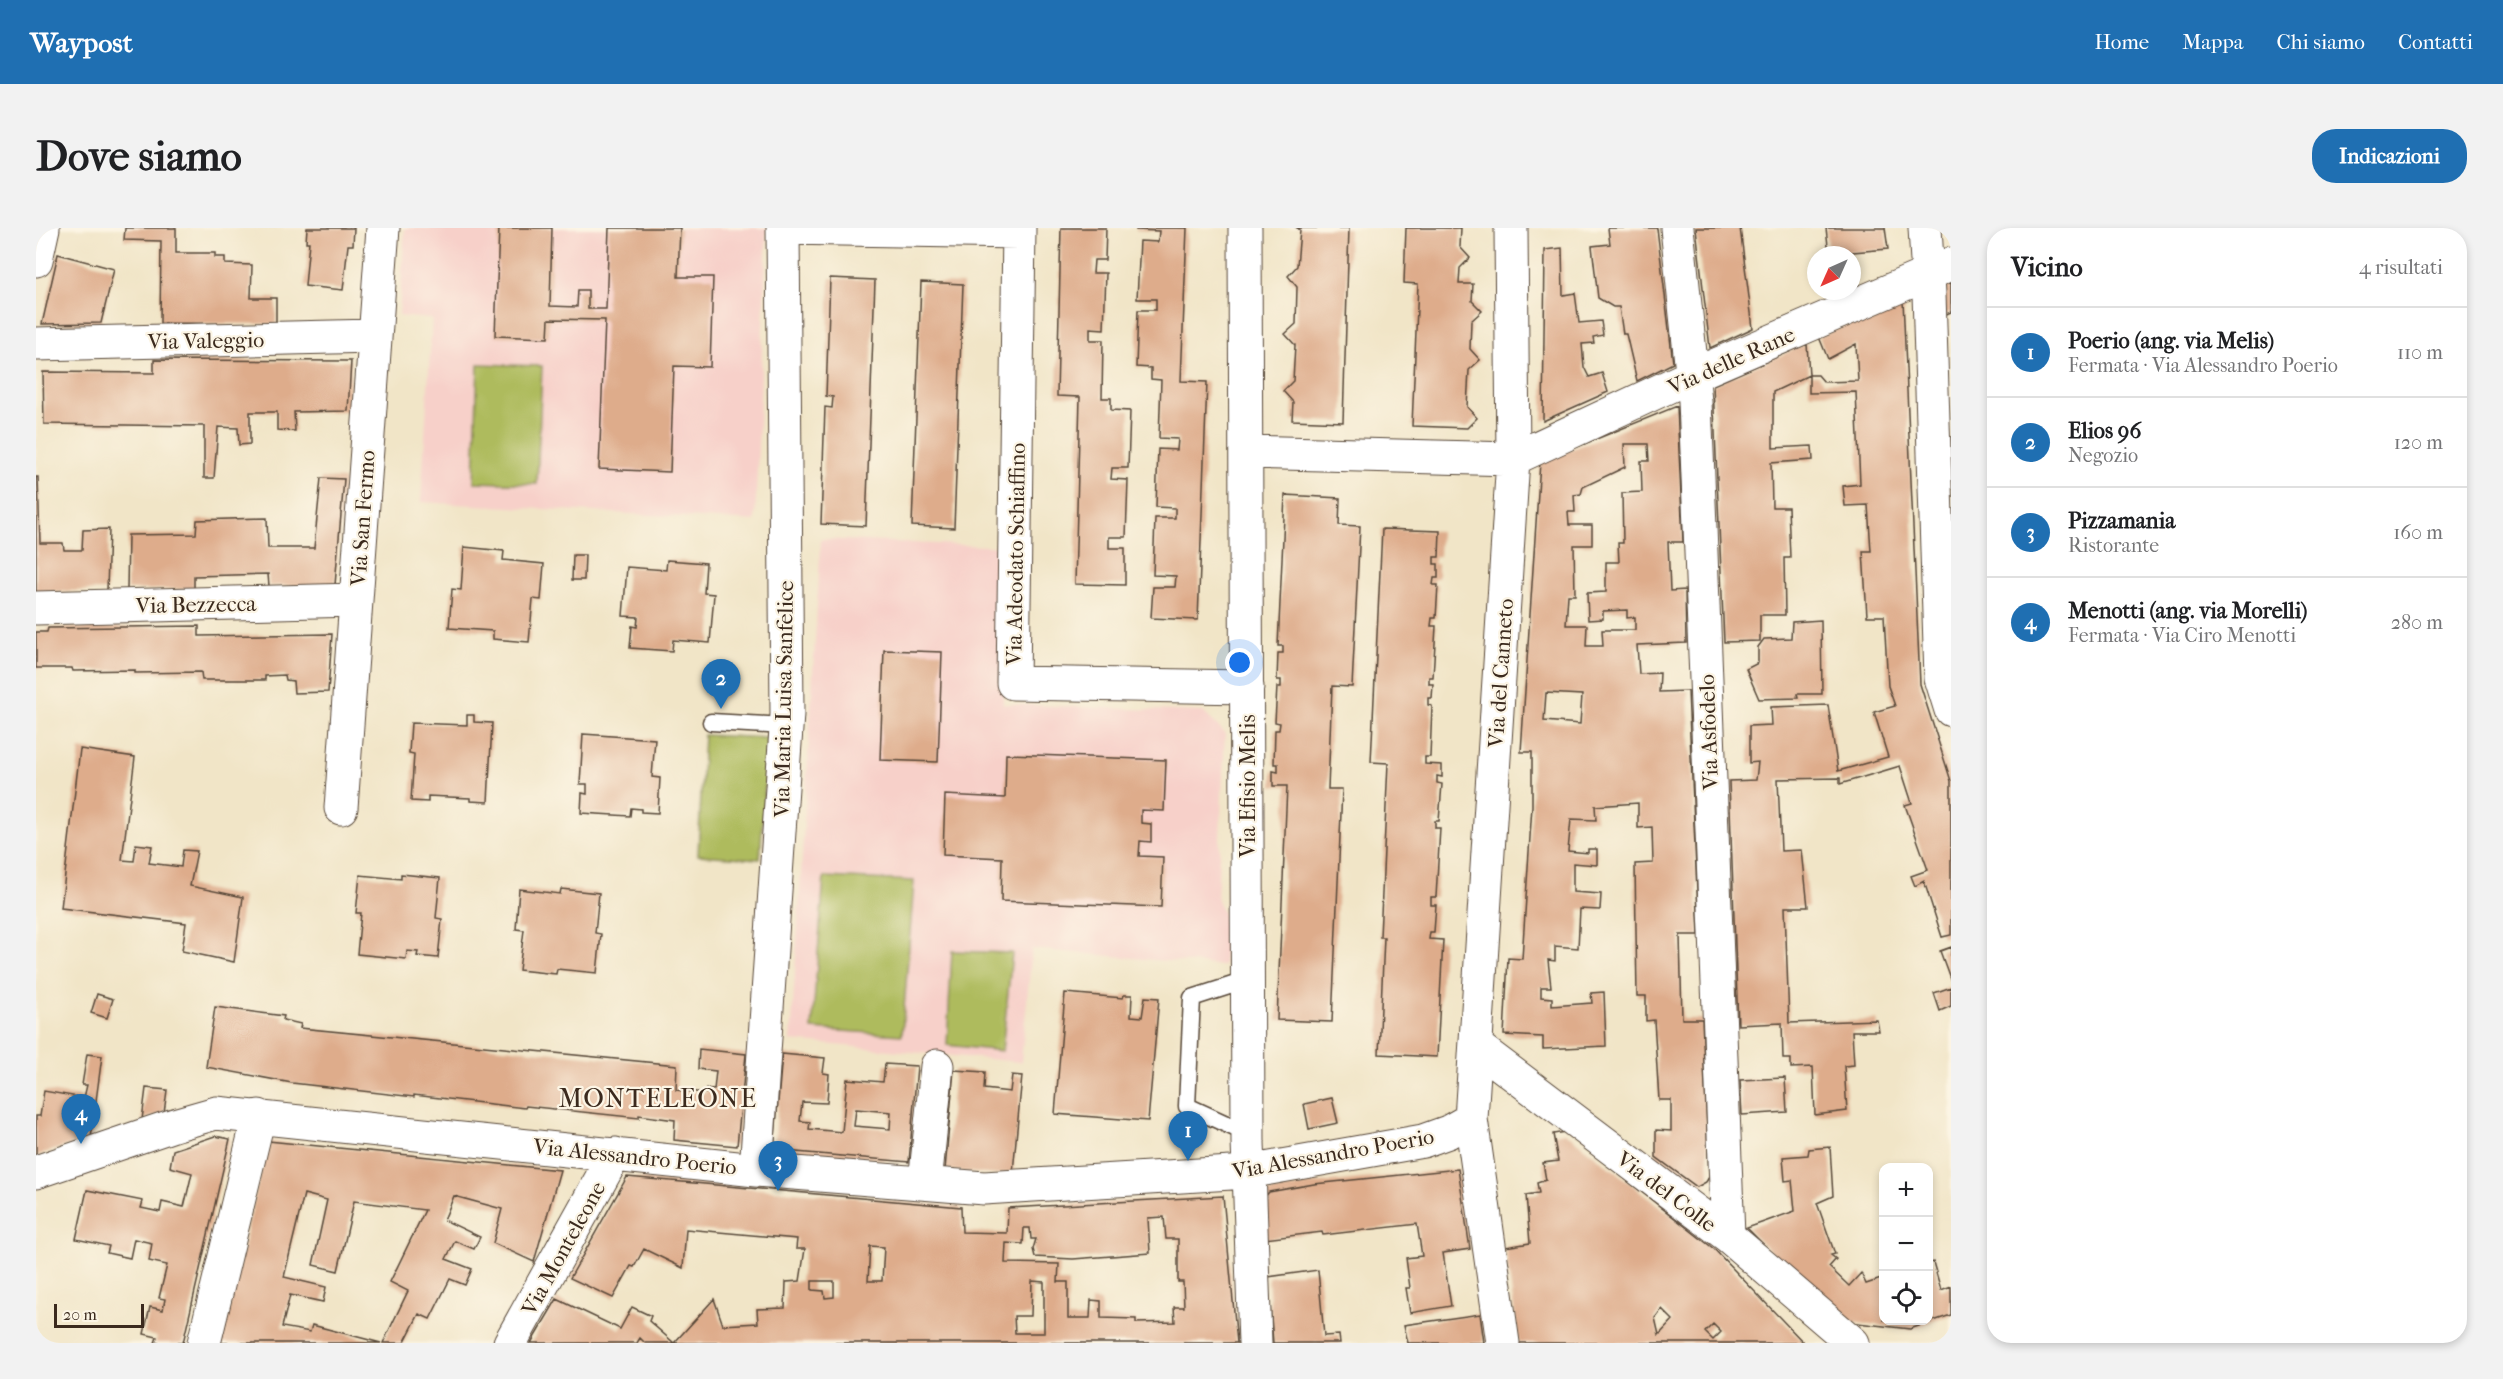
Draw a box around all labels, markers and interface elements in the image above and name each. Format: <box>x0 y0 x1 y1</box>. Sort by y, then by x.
text: Waypost <box>30 26 133 59</box>
text: Home <box>2095 30 2149 54</box>
text: Mappa <box>2182 30 2244 54</box>
text: Chi siamo <box>2277 30 2365 54</box>
text: Contatti <box>2398 30 2473 54</box>
button: Indicazioni <box>2312 129 2467 183</box>
text: Dove siamo <box>36 132 242 181</box>
north arrow <box>1807 246 1861 300</box>
text: Vicino <box>2011 252 2083 283</box>
text: 4 risultati <box>2359 256 2443 279</box>
street label: Via delle Rane <box>1663 321 1799 401</box>
street label: Via Valeggio <box>146 327 265 355</box>
text: Poerio (ang. via Melis) <box>2068 328 2274 354</box>
text: 1 <box>2027 341 2034 364</box>
text: 110 m <box>2397 341 2443 364</box>
text: Fermata · Via Alessandro Poerio <box>2068 354 2338 377</box>
text: Elios 96 <box>2068 418 2141 444</box>
text: 2 <box>2025 431 2036 454</box>
text: 120 m <box>2394 431 2443 454</box>
street label: Via Adeodato Schiaffino <box>1001 442 1031 667</box>
text: Negozio <box>2068 444 2138 467</box>
street label: Via San Fermo <box>345 449 381 588</box>
text: Pizzamania <box>2068 508 2175 534</box>
text: 3 <box>2026 521 2035 544</box>
text: 160 m <box>2393 521 2443 544</box>
text: Ristorante <box>2068 534 2159 557</box>
street label: Via Maria Luisa Sanfelice <box>769 580 799 819</box>
street label: Via Bezzecca <box>134 591 257 619</box>
street label: Via del Canneto <box>1483 598 1519 750</box>
text: Menotti (ang. via Morelli) <box>2068 598 2307 624</box>
text: 4 <box>2025 611 2036 634</box>
text: 280 m <box>2391 611 2443 634</box>
text: Fermata · Via Ciro Menotti <box>2068 624 2296 647</box>
your location <box>1225 648 1254 677</box>
pin: 2 <box>702 660 740 709</box>
street label: Via Asfodelo <box>1694 674 1724 791</box>
street label: Via Efisio Melis <box>1235 714 1261 859</box>
district label: MONTELEONE <box>558 1083 758 1114</box>
pin: 4 <box>62 1094 100 1144</box>
pin: 1 <box>1168 1112 1208 1161</box>
street label: Via Alessandro Poerio <box>1229 1123 1436 1185</box>
street label: Via Alessandro Poerio <box>531 1133 738 1181</box>
pin: 3 <box>758 1142 798 1191</box>
street label: Via del Colle <box>1611 1145 1721 1238</box>
map controls <box>1879 1163 1933 1325</box>
button: + <box>1879 1163 1933 1217</box>
street label: Via Monteleone <box>516 1177 611 1321</box>
button: − <box>1879 1217 1933 1271</box>
button: locate <box>1879 1271 1933 1325</box>
scale bar <box>54 1301 144 1328</box>
text: 20 m <box>63 1305 97 1324</box>

